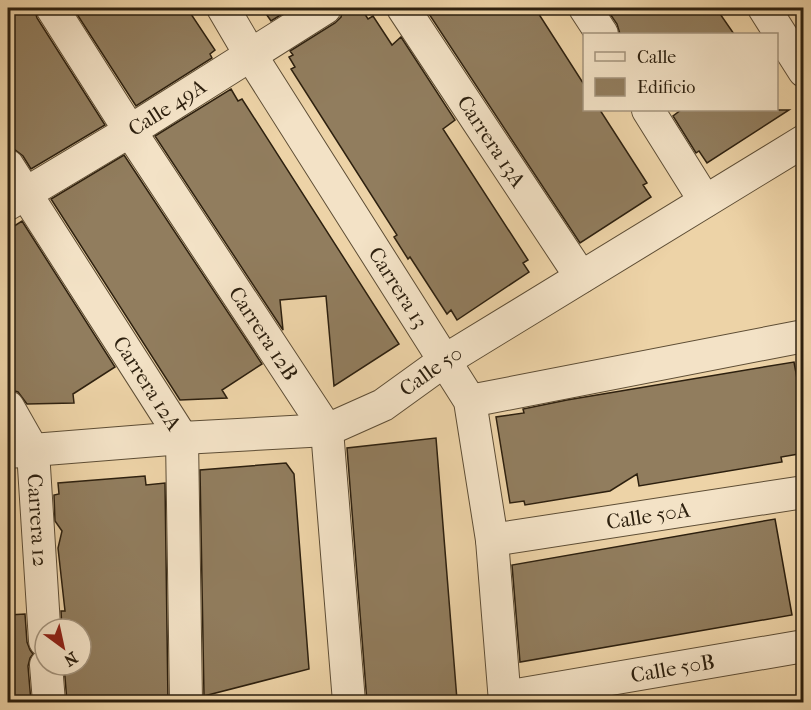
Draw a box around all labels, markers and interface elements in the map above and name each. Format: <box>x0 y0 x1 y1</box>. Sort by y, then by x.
legend <box>583 33 778 111</box>
text: Calle <box>637 47 676 68</box>
street label: Calle 49A <box>124 74 211 141</box>
text: Edificio <box>637 77 695 98</box>
street label: Carrera 13A <box>452 91 530 192</box>
street label: Carrera 13 <box>364 243 433 333</box>
street label: Carrera 12B <box>224 282 303 385</box>
street label: Carrera 12A <box>108 332 186 435</box>
street label: Calle 50 <box>395 341 467 401</box>
street label: Carrera 12 <box>22 473 52 568</box>
street label: Calle 50A <box>605 498 692 534</box>
north arrow <box>33 617 93 677</box>
text: N <box>60 648 81 671</box>
street label: Calle 50B <box>629 649 716 687</box>

